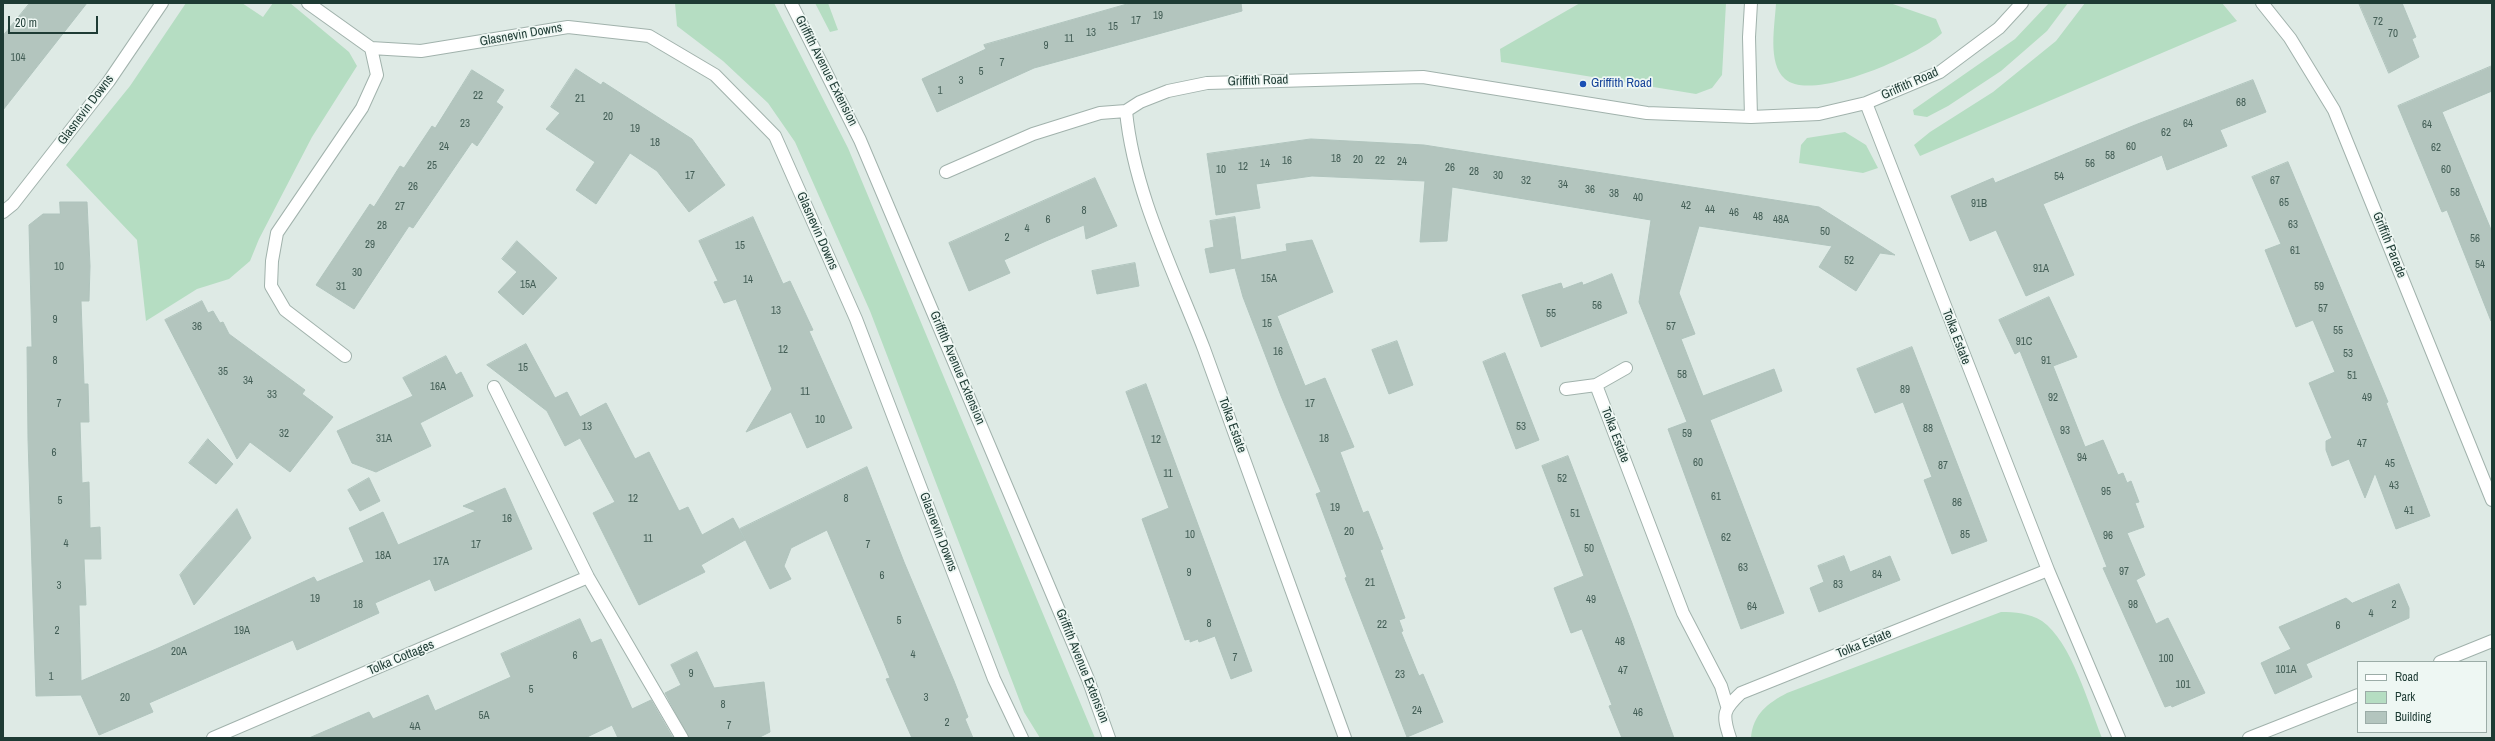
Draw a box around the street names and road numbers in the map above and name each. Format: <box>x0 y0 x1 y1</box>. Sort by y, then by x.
street label: Griffith Avenue Extension <box>791 13 861 129</box>
street label: Glasnevin Downs <box>479 20 563 50</box>
street label: Griffith Road <box>1879 64 1941 104</box>
street label: Glasnevin Downs <box>55 72 117 148</box>
street label: Griffith Road <box>1227 72 1289 90</box>
street label: Glasnevin Downs <box>793 190 841 272</box>
street label: Griffith Parade <box>2369 210 2409 280</box>
street label: Tolka Estate <box>1938 307 1974 367</box>
street label: Griffith Avenue Extension <box>926 309 988 427</box>
street label: Tolka Estate <box>1215 395 1249 455</box>
street label: Tolka Estate <box>1597 405 1633 465</box>
street label: Glasnevin Downs <box>916 490 960 574</box>
street label: Griffith Avenue Extension <box>1052 607 1112 725</box>
street label: Tolka Estate <box>1834 626 1894 662</box>
street label: Tolka Cottages <box>365 637 437 679</box>

